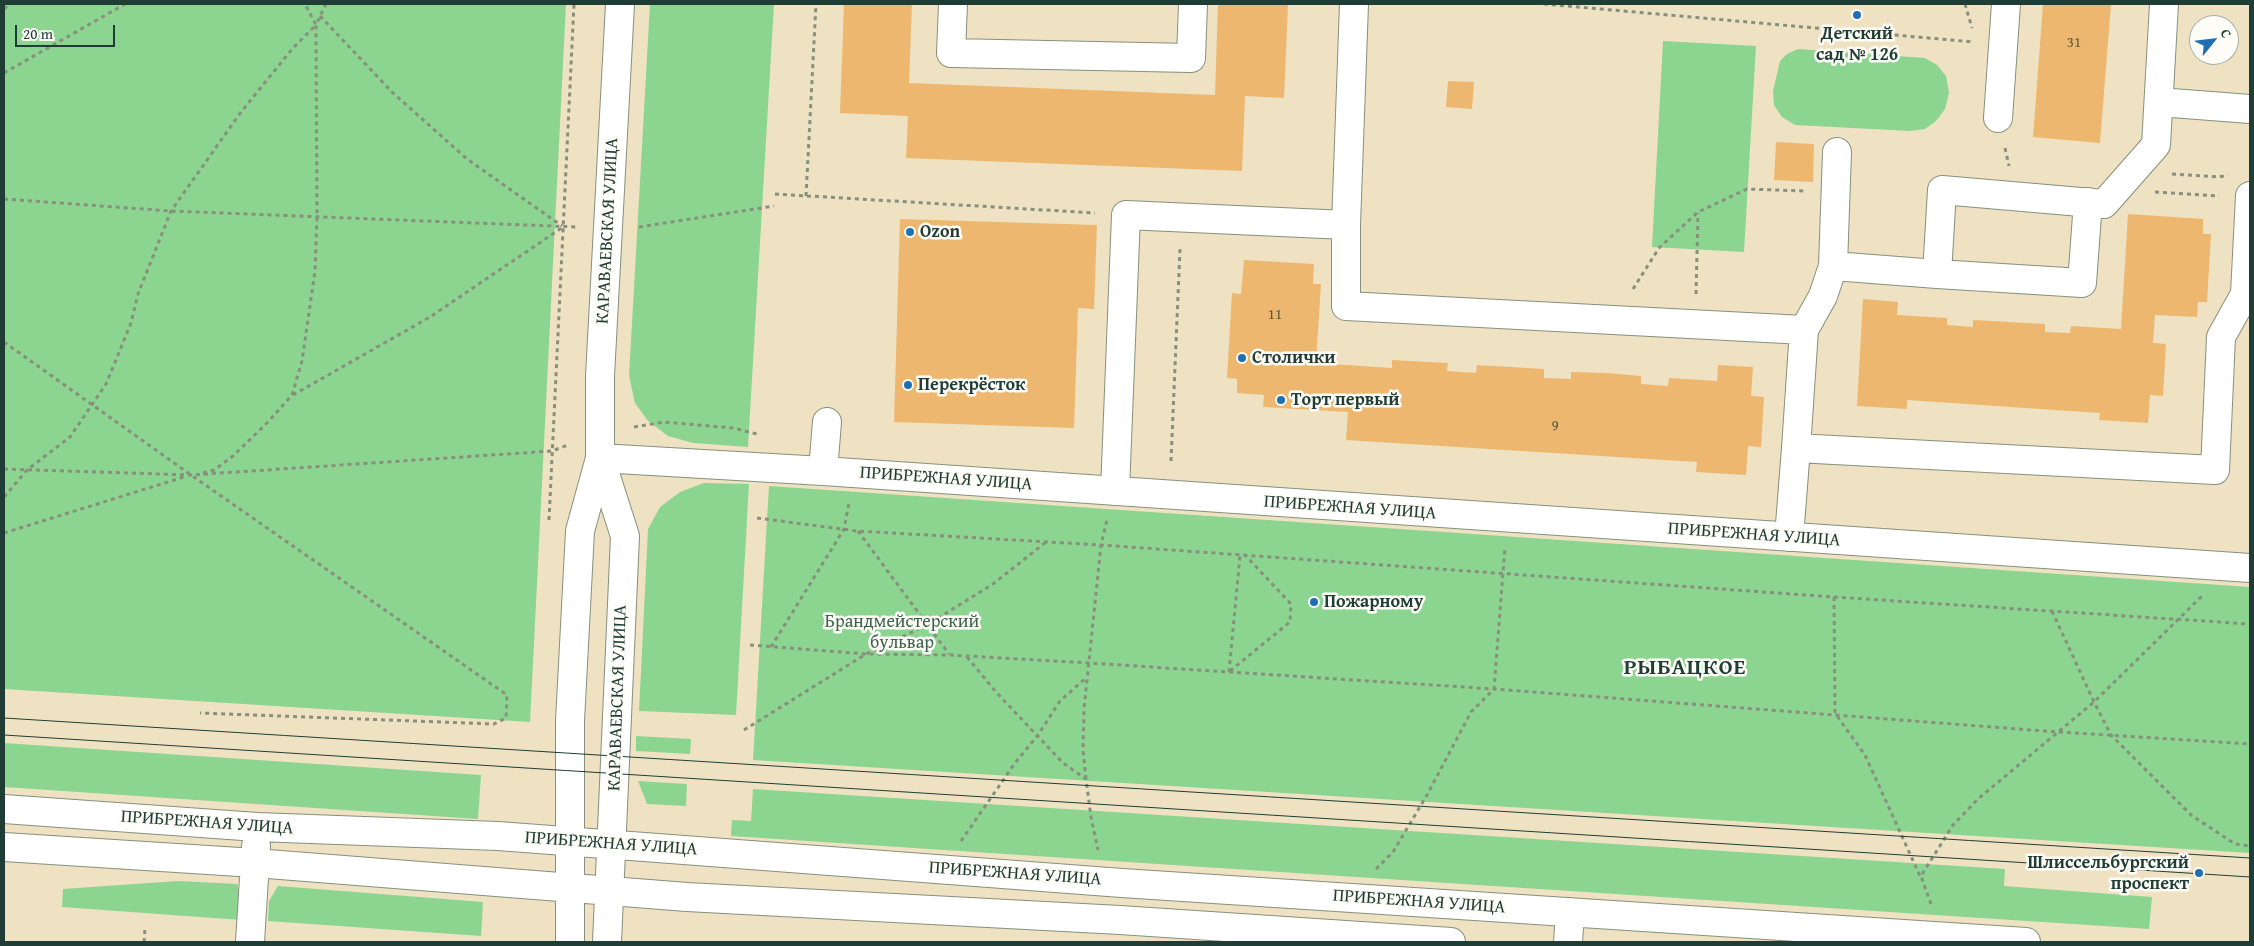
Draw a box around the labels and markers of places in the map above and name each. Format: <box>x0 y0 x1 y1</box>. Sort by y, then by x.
marker: Детский сад № 126 <box>1851 9 1863 21</box>
place label: Детский сад № 126 <box>1816 23 1898 66</box>
place label: Ozon <box>920 221 960 243</box>
marker: Ozon <box>904 226 916 238</box>
place label: Столички <box>1252 347 1335 369</box>
marker: Столички <box>1236 352 1248 364</box>
place label: Перекрёсток <box>918 374 1025 396</box>
marker: Перекрёсток <box>902 379 914 391</box>
place label: Торт первый <box>1291 389 1399 411</box>
marker: Торт первый <box>1275 394 1287 406</box>
place label: Пожарному <box>1324 591 1423 613</box>
marker: Пожарному <box>1308 596 1320 608</box>
place label: Шлиссельбургский проспект <box>2027 852 2189 894</box>
marker: Шлиссельбургский проспект <box>2193 867 2205 879</box>

